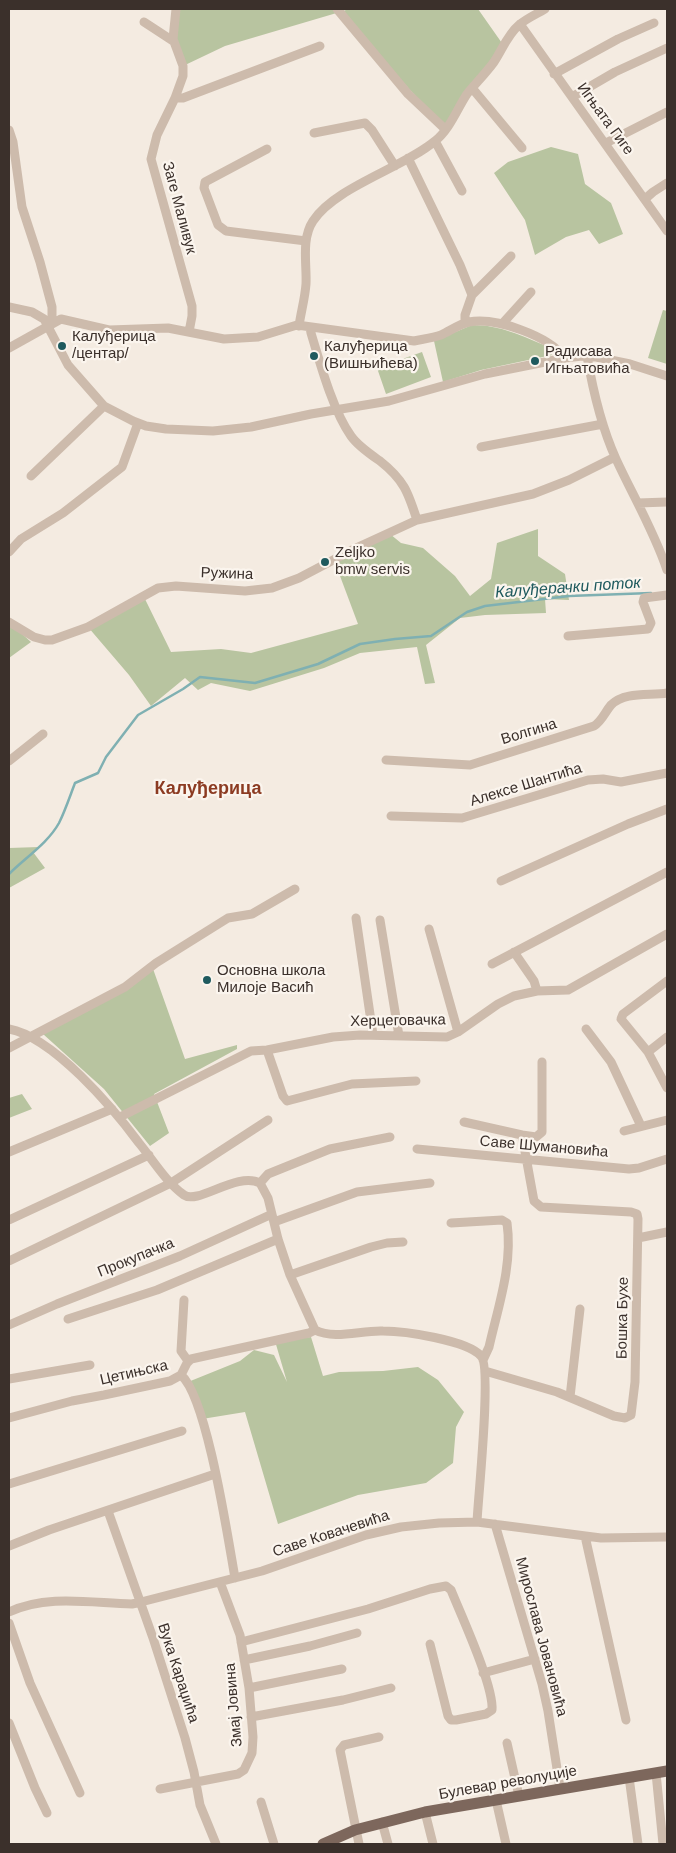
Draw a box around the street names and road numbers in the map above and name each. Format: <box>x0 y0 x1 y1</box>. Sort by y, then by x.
street label: Игњата Гиге <box>573 79 637 159</box>
street label: Заге Маливук <box>158 160 200 256</box>
street label: Ружина <box>200 564 254 584</box>
street label: Волгина <box>499 715 559 749</box>
street label: Алексе Шантића <box>468 759 584 811</box>
street label: Херцеговачка <box>350 1011 446 1031</box>
street label: Саве Шумановића <box>479 1132 609 1162</box>
street label: Прокупачка <box>95 1235 177 1281</box>
street label: Бошка Бухе <box>613 1277 633 1359</box>
street label: Цетињска <box>98 1356 170 1390</box>
street label: Саве Ковачевића <box>270 1507 392 1561</box>
street label: Мирослава Јовановића <box>511 1555 571 1719</box>
street label: Вука Караџића <box>153 1621 203 1725</box>
street label: Змај Јовина <box>221 1662 247 1748</box>
street label: Булевар револуције <box>438 1762 578 1804</box>

